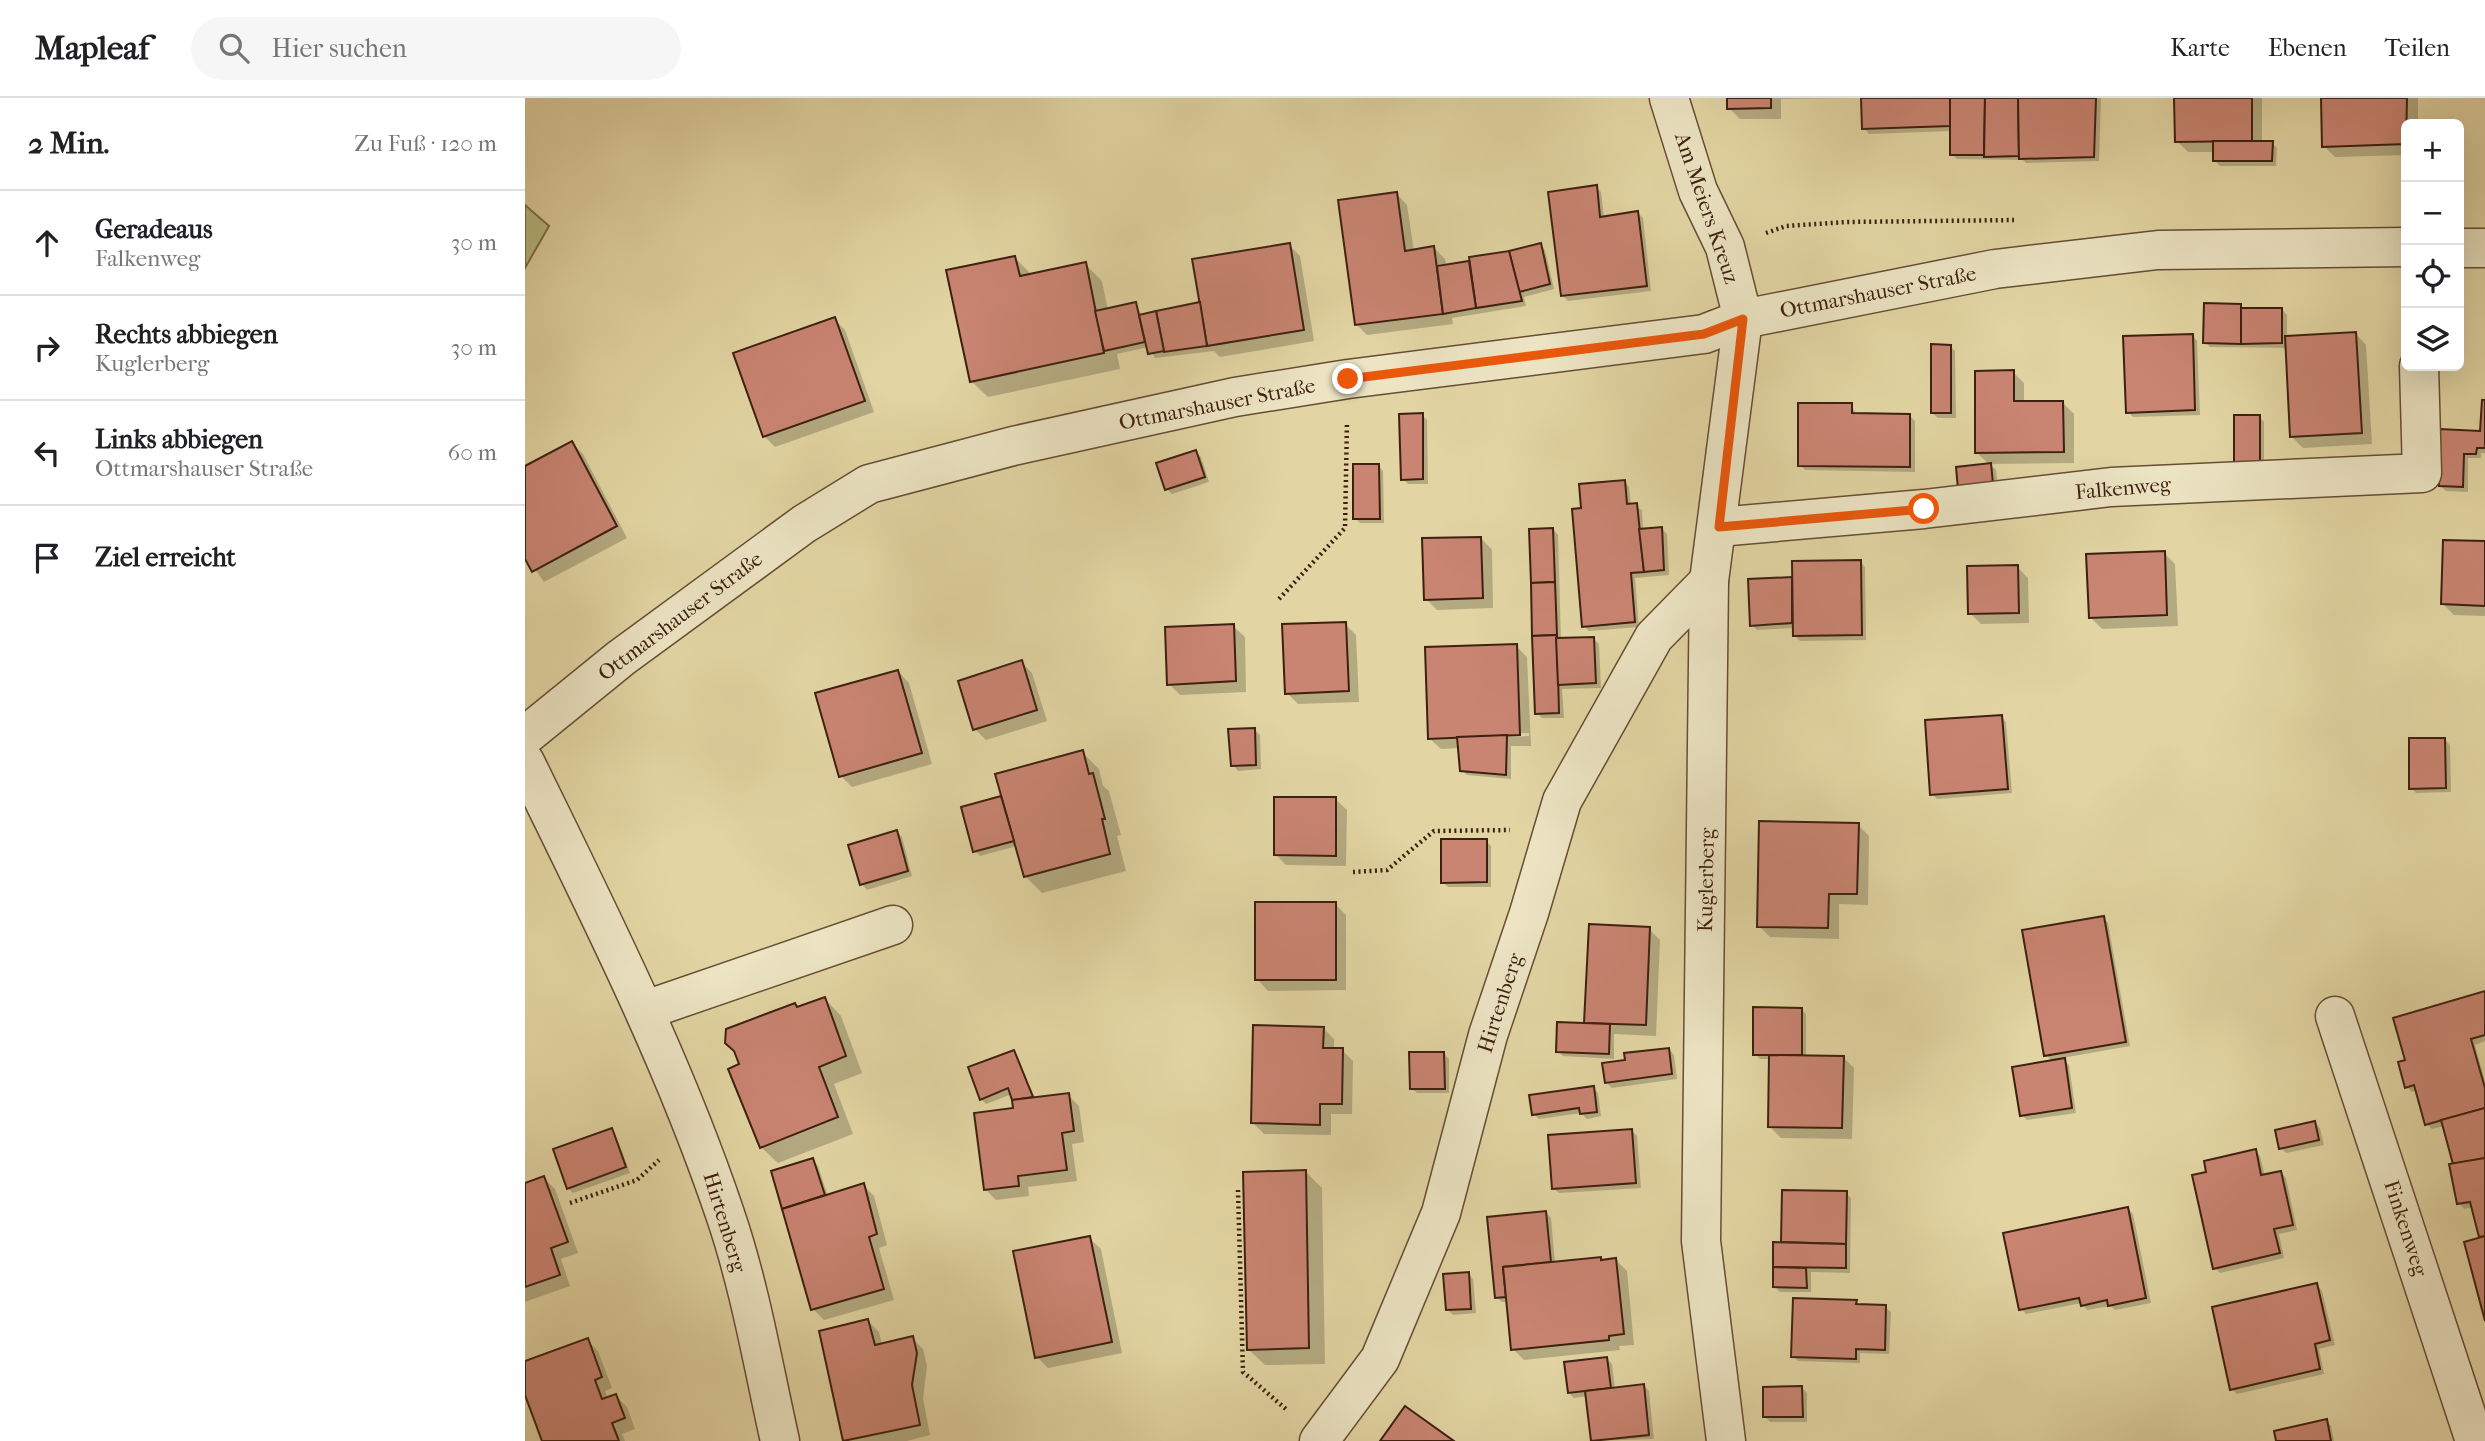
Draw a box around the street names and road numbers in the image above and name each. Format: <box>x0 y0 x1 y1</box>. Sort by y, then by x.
street label: Am Meiers Kreuz <box>1670 128 1744 287</box>
street label: Ottmarshauser Straße <box>1778 261 1978 323</box>
street label: Ottmarshauser Straße <box>1117 373 1317 435</box>
street label: Falkenweg <box>2074 472 2173 504</box>
street label: Ottmarshauser Straße <box>593 546 767 686</box>
street label: Kuglerberg <box>1693 827 1719 932</box>
street label: Hirtenberg <box>1473 949 1528 1056</box>
street label: Hirtenberg <box>698 1169 752 1276</box>
street label: Finkenweg <box>2379 1177 2433 1280</box>

